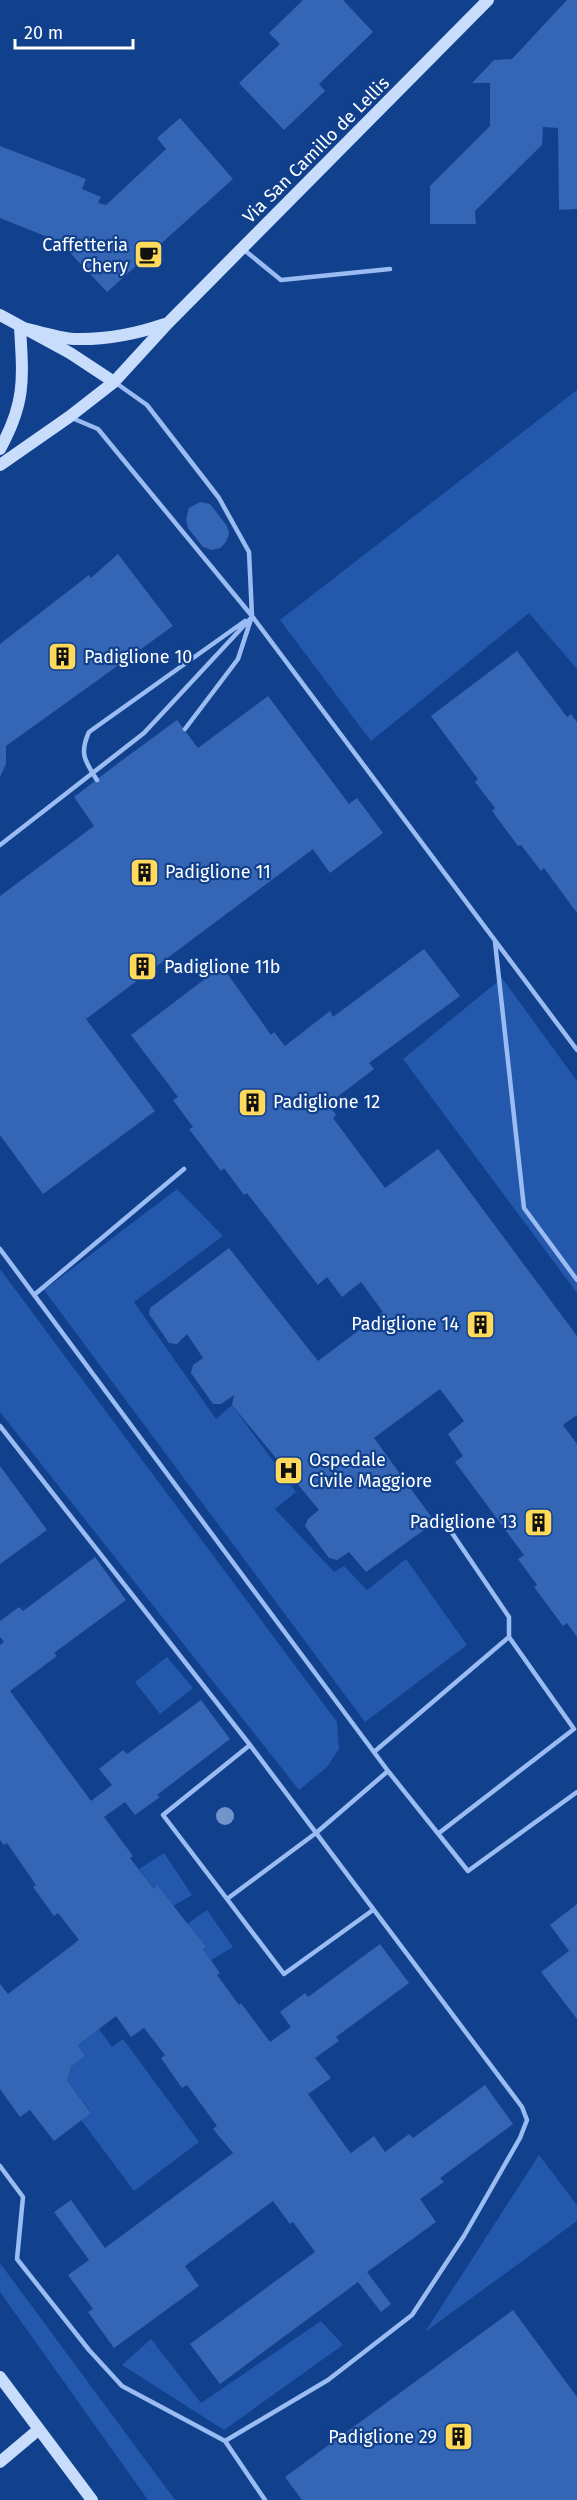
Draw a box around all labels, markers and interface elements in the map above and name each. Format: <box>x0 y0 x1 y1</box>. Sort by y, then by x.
scale bar <box>15 12 134 50</box>
text: 20 m <box>24 22 63 44</box>
street label: Via San Camillo de Lellis <box>238 72 394 228</box>
place label: Caffetteria Chery <box>42 234 128 277</box>
cafe icon: Caffetteria Chery <box>133 239 165 271</box>
building icon: Padiglione 10 <box>47 641 79 673</box>
place label: Padiglione 10 <box>84 646 192 668</box>
building icon: Padiglione 11 <box>128 856 160 888</box>
place label: Padiglione 11 <box>165 861 271 883</box>
building icon: Padiglione 11b <box>127 951 159 983</box>
place label: Padiglione 11b <box>164 956 280 978</box>
building icon: Padiglione 12 <box>236 1086 268 1118</box>
place label: Padiglione 12 <box>273 1091 380 1113</box>
building icon: Padiglione 14 <box>464 1308 496 1340</box>
place label: Padiglione 14 <box>351 1313 459 1335</box>
place label: Ospedale Civile Maggiore <box>309 1449 432 1492</box>
hospital icon: Ospedale Civile Maggiore <box>272 1454 304 1486</box>
building icon: Padiglione 13 <box>522 1506 554 1538</box>
place label: Padiglione 13 <box>410 1511 517 1533</box>
building icon: Padiglione 29 <box>442 2421 474 2453</box>
place label: Padiglione 29 <box>328 2426 437 2448</box>

